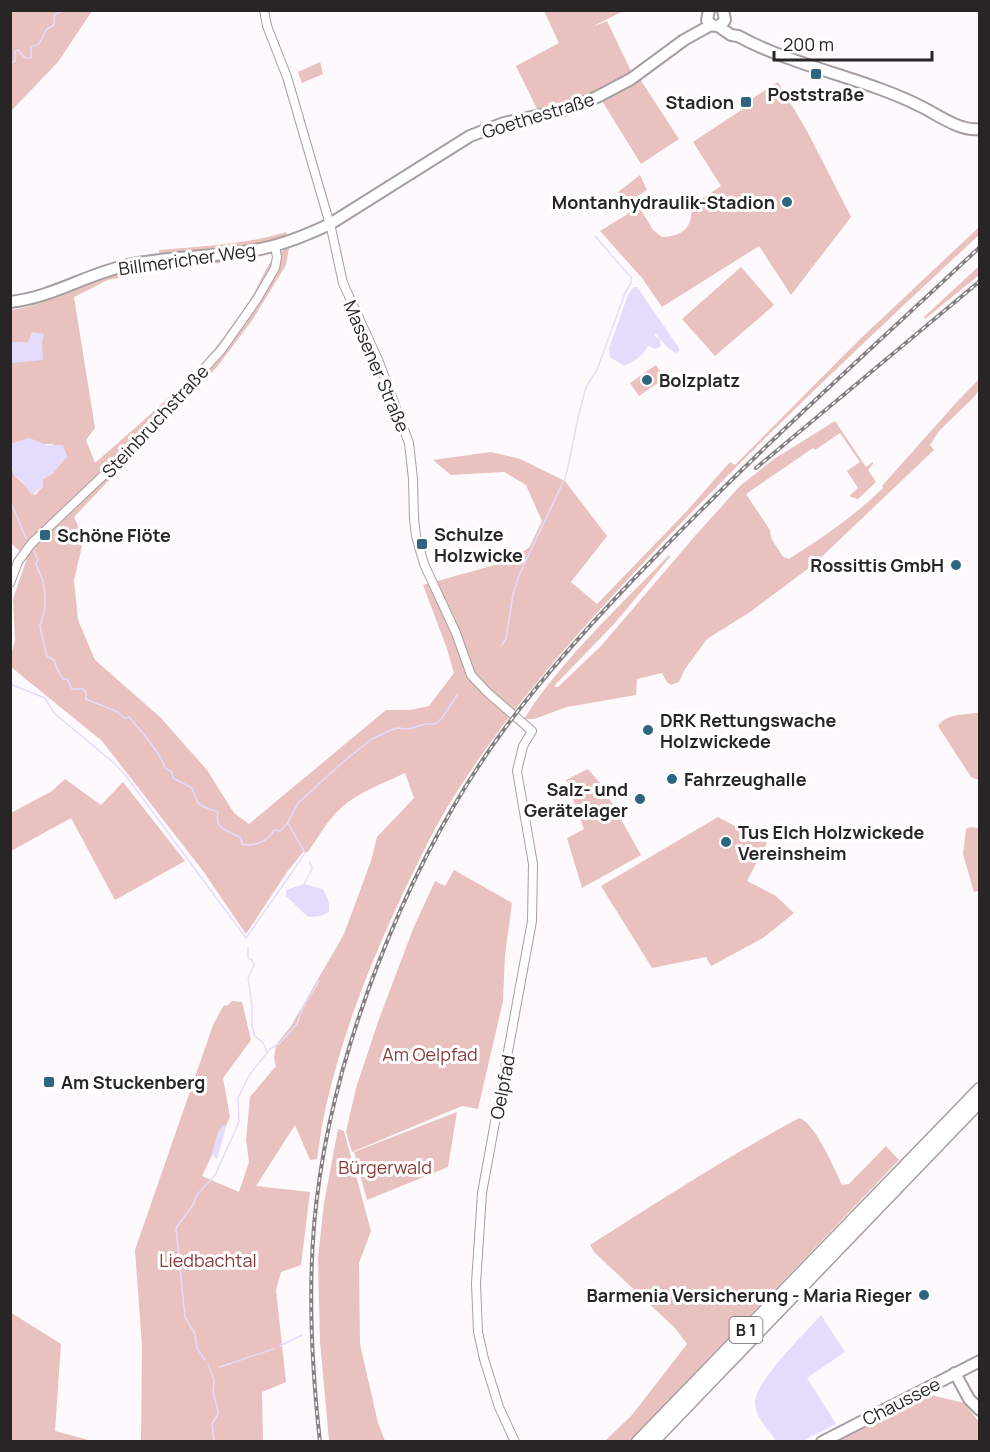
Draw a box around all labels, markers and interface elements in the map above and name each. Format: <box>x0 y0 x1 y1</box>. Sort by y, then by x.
scale bar <box>774 24 932 62</box>
text: 200 m <box>783 32 834 56</box>
marker: Poststraße <box>809 67 823 81</box>
place label: Poststraße <box>768 82 865 106</box>
street label: Goethestraße <box>479 87 597 143</box>
place label: Stadion <box>665 90 734 114</box>
marker: Stadion <box>739 95 753 109</box>
place label: Montanhydraulik-Stadion <box>552 190 775 214</box>
marker: Montanhydraulik-Stadion <box>780 195 794 209</box>
street label: Billmericher Weg <box>117 237 257 281</box>
street label: Massener Straße <box>338 296 416 436</box>
street label: Steinbruchstraße <box>96 359 214 483</box>
place label: Bolzplatz <box>659 368 740 392</box>
marker: Bolzplatz <box>640 373 654 387</box>
place label: Schulze Holzwicke <box>434 522 523 567</box>
place label: Schöne Flöte <box>57 523 171 547</box>
marker: Schöne Flöte <box>38 528 52 542</box>
marker: Schulze Holzwicke <box>415 537 429 551</box>
place label: Rossittis GmbH <box>810 553 944 577</box>
marker: Rossittis GmbH <box>949 558 963 572</box>
place label: DRK Rettungswache Holzwickede <box>660 708 836 753</box>
marker: DRK Rettungswache Holzwickede <box>641 723 655 737</box>
place label: Fahrzeughalle <box>684 767 807 791</box>
marker: Fahrzeughalle <box>665 772 679 786</box>
place label: Salz- und Gerätelager <box>524 777 628 822</box>
marker: Salz- und Gerätelager <box>633 792 647 806</box>
place label: Tus Elch Holzwickede Vereinsheim <box>738 820 924 865</box>
marker: Tus Elch Holzwickede Vereinsheim <box>719 835 733 849</box>
park label: Am Oelpfad <box>382 1042 478 1066</box>
street label: Oelpfad <box>484 1053 520 1121</box>
place label: Am Stuckenberg <box>61 1070 205 1094</box>
marker: Am Stuckenberg <box>42 1075 56 1089</box>
park label: Bürgerwald <box>338 1155 432 1179</box>
park label: Liedbachtal <box>159 1248 257 1272</box>
place label: Barmenia Versicherung - Maria Rieger <box>586 1283 912 1307</box>
marker: Barmenia Versicherung - Maria Rieger <box>917 1288 931 1302</box>
road number: B 1 <box>730 1317 762 1343</box>
street label: Chaussee <box>858 1371 944 1431</box>

